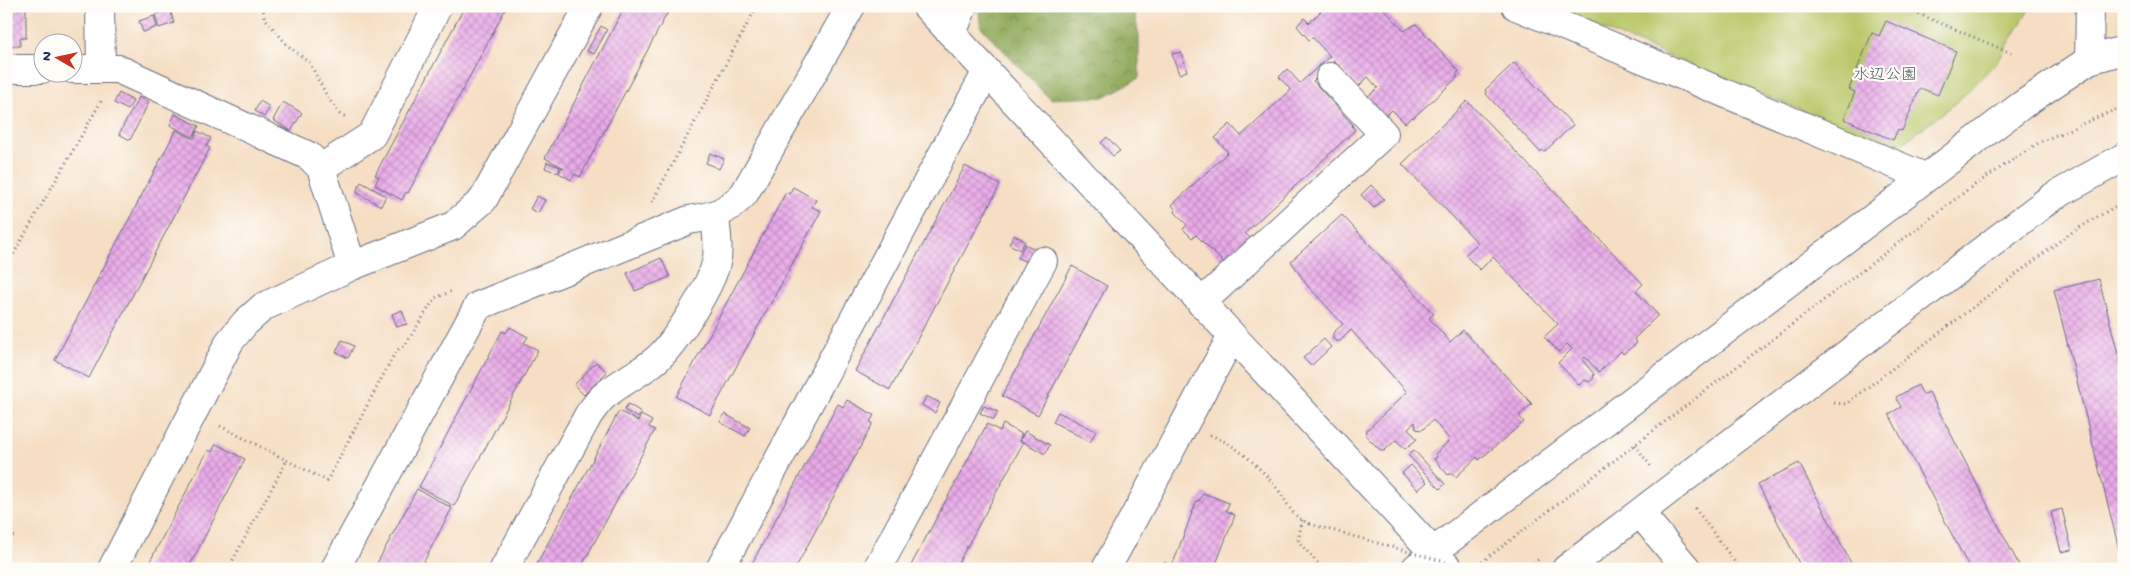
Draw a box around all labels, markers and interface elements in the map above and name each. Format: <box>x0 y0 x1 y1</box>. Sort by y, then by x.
north arrow <box>32 32 82 82</box>
text: N <box>39 51 57 62</box>
park label: 水辺公園 <box>1853 66 1917 86</box>

